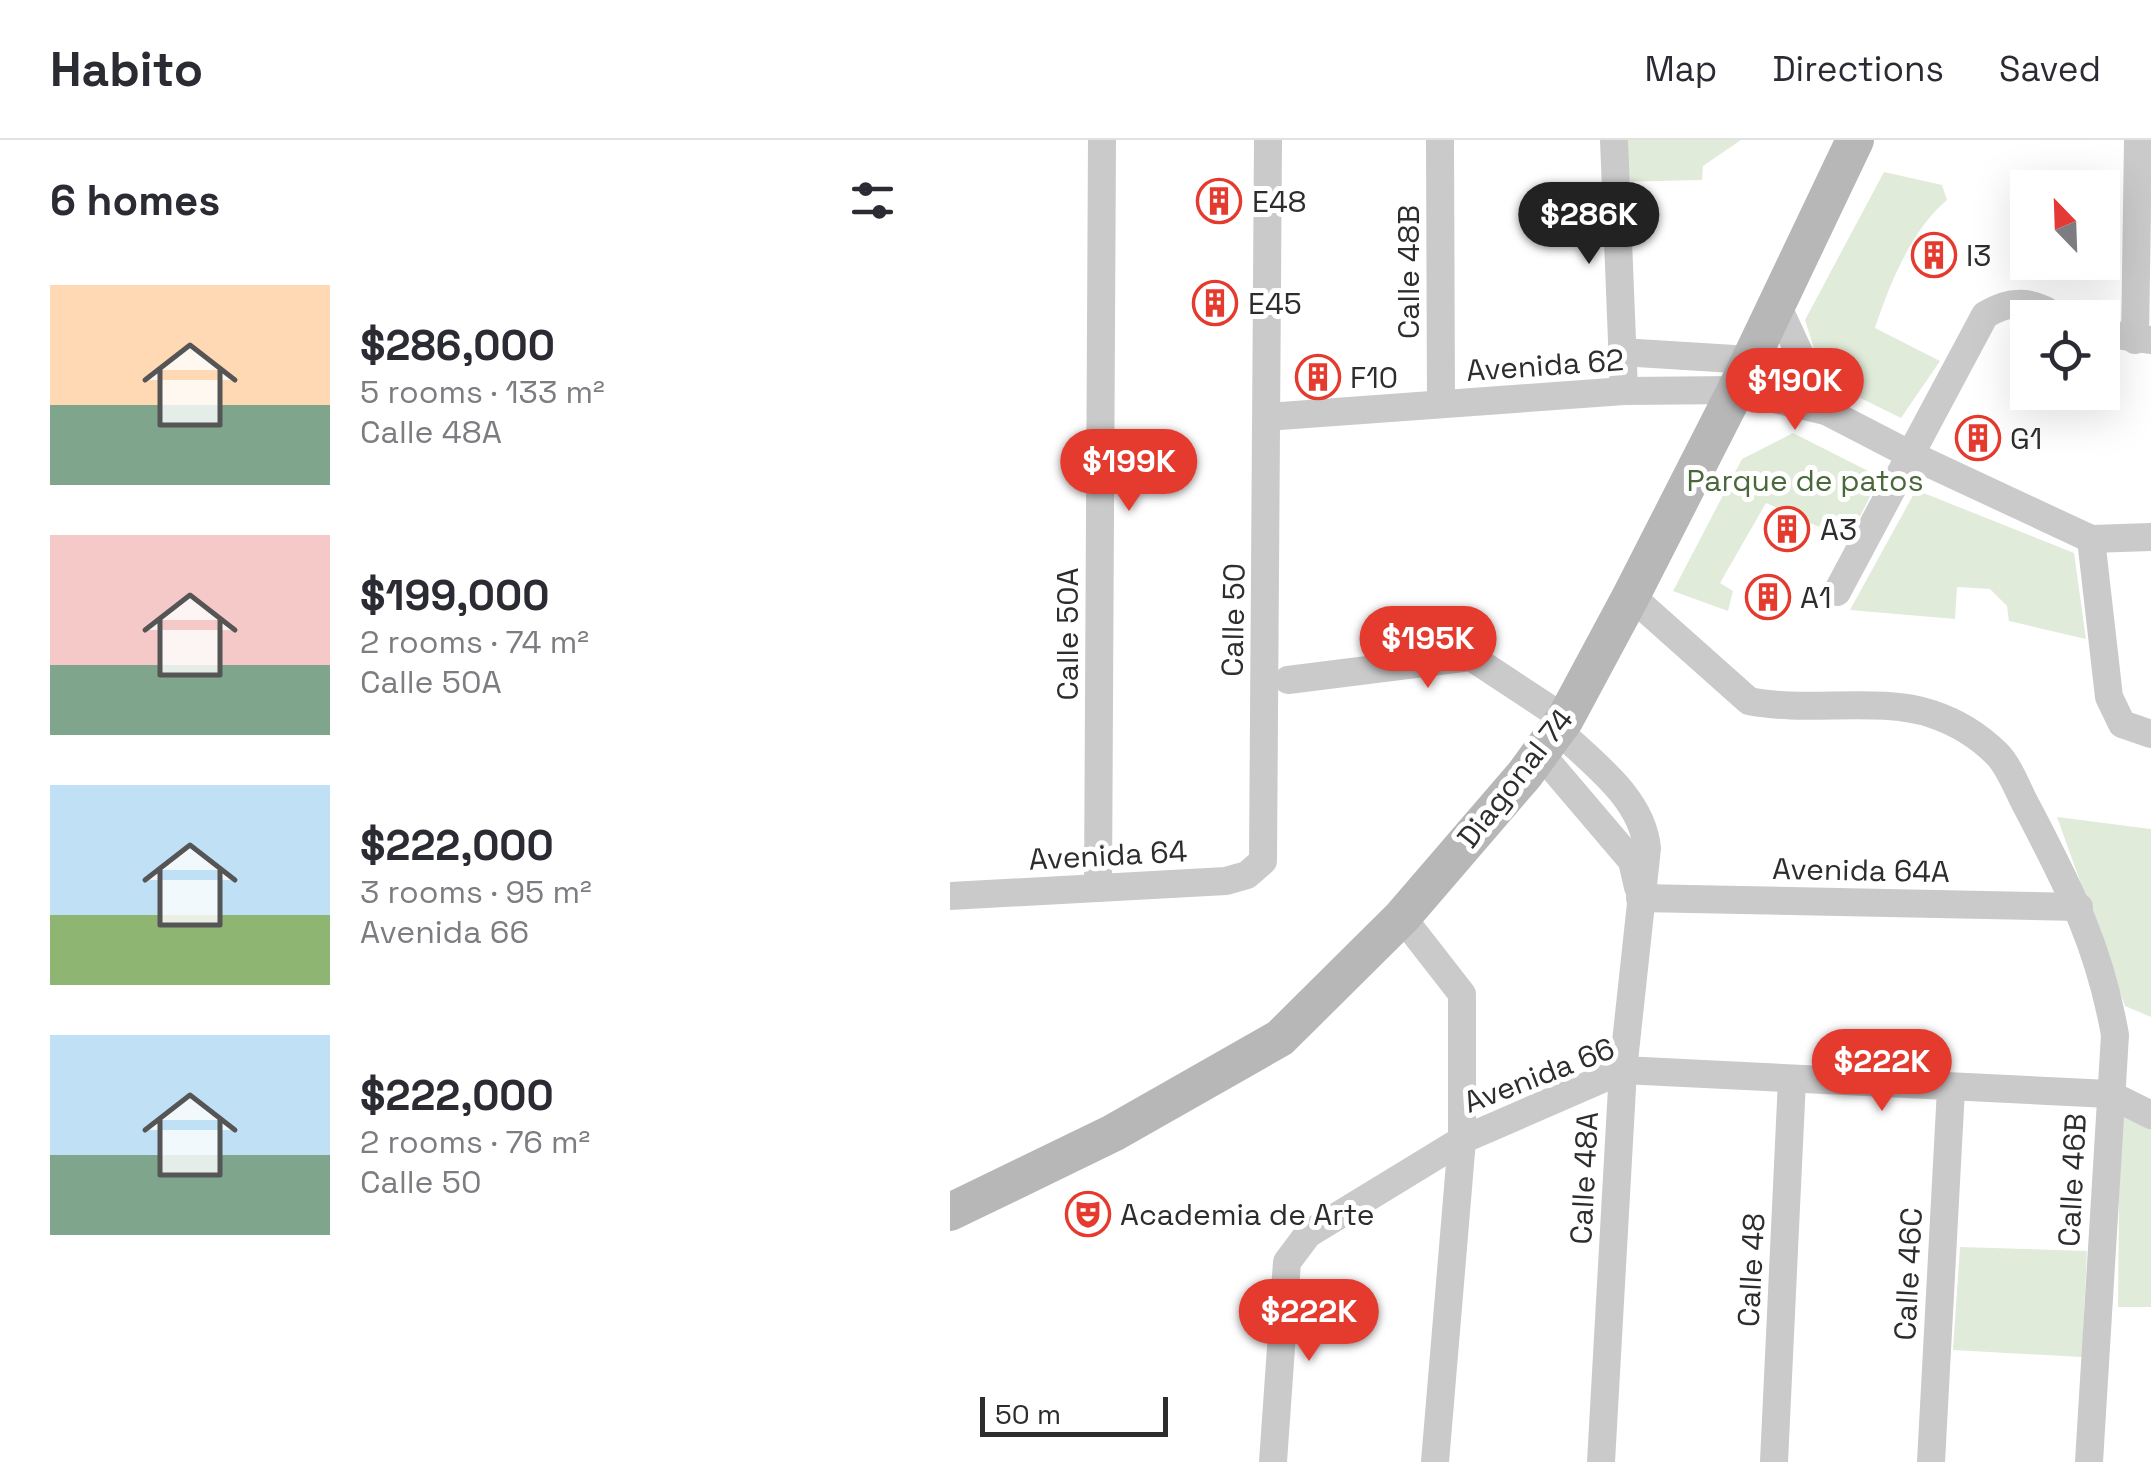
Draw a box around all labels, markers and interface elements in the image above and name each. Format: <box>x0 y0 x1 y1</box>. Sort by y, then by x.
text: Habito <box>50 39 203 100</box>
text: Map <box>1644 47 1717 91</box>
text: Directions <box>1772 47 1944 91</box>
text: Saved <box>1999 47 2101 91</box>
north arrow <box>2010 170 2120 280</box>
map controls <box>2010 170 2120 410</box>
icon: filters <box>845 173 900 228</box>
text: 6 homes <box>50 174 220 227</box>
building icon: E48 <box>1196 178 1242 224</box>
place label: E48 <box>1252 182 1306 221</box>
pin: $286K <box>1519 182 1659 267</box>
text: $286K <box>1540 194 1638 234</box>
street label: Calle 48B <box>1389 205 1428 339</box>
building icon: I3 <box>1911 232 1957 278</box>
place label: I3 <box>1966 236 1991 275</box>
building icon: E45 <box>1192 280 1238 326</box>
place label: E45 <box>1248 284 1302 323</box>
button: locate <box>2010 300 2120 410</box>
text: $286,000 <box>360 319 555 372</box>
icon: home <box>130 325 250 445</box>
street label: Avenida 62 <box>1465 340 1625 390</box>
pin: $190K <box>1725 348 1865 433</box>
building icon: F10 <box>1295 354 1341 400</box>
place label: F10 <box>1350 358 1398 397</box>
text: $190K <box>1748 360 1842 400</box>
text: 5 rooms · 133 m² <box>360 372 605 412</box>
text: Calle 48A <box>360 412 502 452</box>
building icon: G1 <box>1955 415 2001 461</box>
place label: G1 <box>2010 419 2042 458</box>
pin: $199K <box>1059 429 1199 514</box>
text: $199K <box>1082 441 1176 481</box>
park label: Parque de patos <box>1687 461 1923 500</box>
building icon: A3 <box>1764 506 1810 552</box>
place label: A3 <box>1820 510 1857 549</box>
street label: Calle 50 <box>1213 563 1253 677</box>
street label: Calle 50A <box>1048 568 1087 700</box>
text: $199,000 <box>360 569 549 622</box>
building icon: A1 <box>1745 574 1791 620</box>
icon: home <box>130 575 250 695</box>
place label: A1 <box>1800 578 1831 617</box>
pin: $195K <box>1358 606 1498 691</box>
text: $195K <box>1382 618 1474 658</box>
text: 2 rooms · 74 m² <box>360 622 589 662</box>
text: Calle 50A <box>360 662 502 702</box>
street label: Diagonal 74 <box>1448 700 1582 856</box>
text: $222,000 <box>360 819 554 872</box>
icon: home <box>130 825 250 945</box>
street label: Avenida 64 <box>1028 831 1188 879</box>
street label: Avenida 64A <box>1772 849 1950 891</box>
text: 3 rooms · 95 m² <box>360 872 592 912</box>
text: Avenida 66 <box>360 912 529 952</box>
street label: Avenida 66 <box>1458 1028 1620 1122</box>
pin: $222K <box>1812 1029 1952 1114</box>
text: $222K <box>1834 1041 1930 1081</box>
text: $222,000 <box>360 1069 554 1122</box>
icon: home <box>130 1075 250 1195</box>
street label: Calle 48A <box>1561 1110 1607 1245</box>
street label: Calle 46B <box>2049 1112 2095 1248</box>
text: 2 rooms · 76 m² <box>360 1122 590 1162</box>
text: Calle 50 <box>360 1162 481 1202</box>
theatre icon: Academia de Arte <box>1065 1191 1111 1237</box>
place label: Academia de Arte <box>1120 1195 1375 1234</box>
street label: Calle 46C <box>1885 1207 1931 1341</box>
street label: Calle 48 <box>1729 1212 1773 1328</box>
pin: $222K <box>1239 1279 1379 1364</box>
text: $222K <box>1261 1291 1357 1331</box>
scale bar <box>980 1392 1168 1436</box>
text: 50 m <box>995 1396 1061 1432</box>

